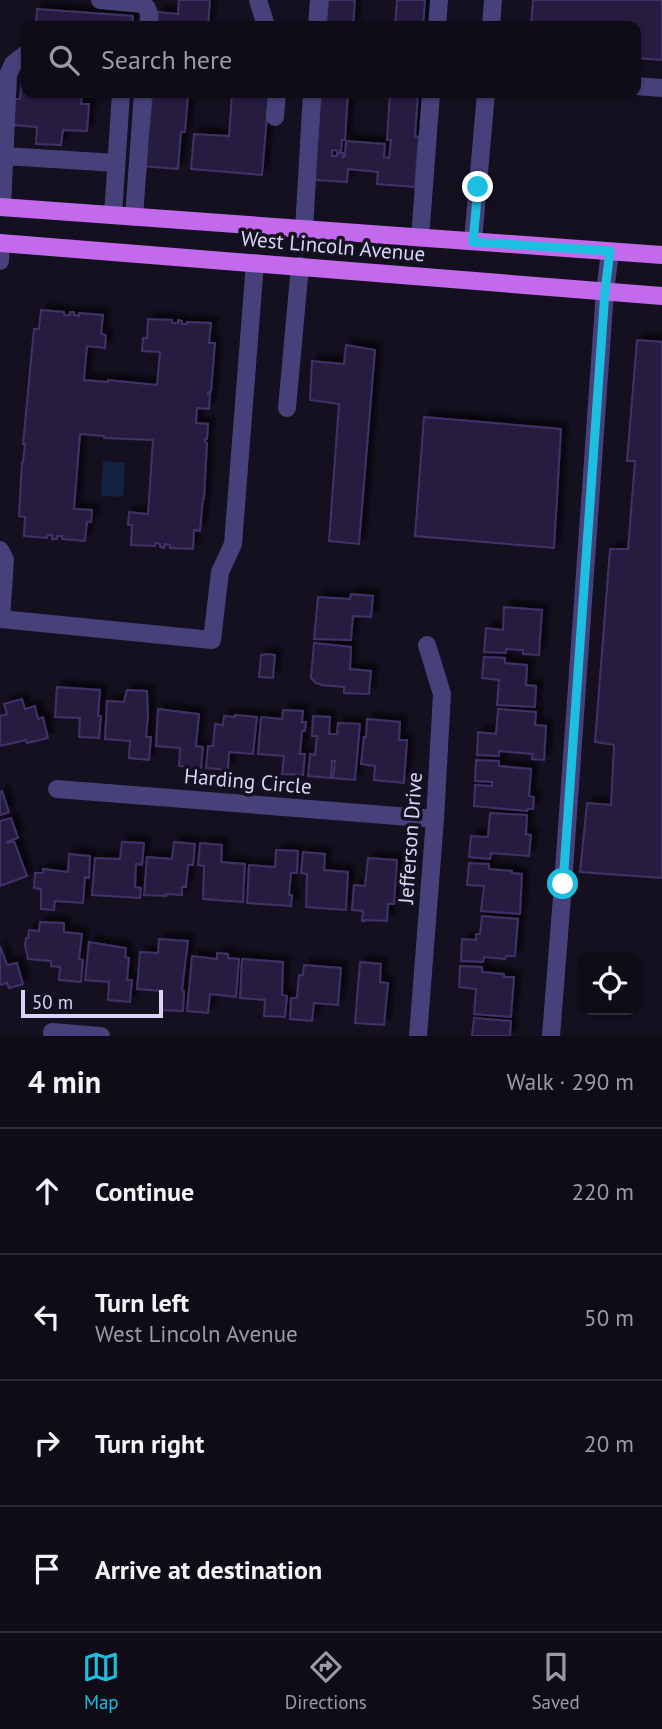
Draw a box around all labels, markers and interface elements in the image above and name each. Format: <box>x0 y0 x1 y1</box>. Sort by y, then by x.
search box <box>21 21 641 98</box>
icon: search <box>45 41 83 79</box>
text: Search here <box>101 43 232 76</box>
route end <box>462 171 493 202</box>
street label: West Lincoln Avenue <box>240 224 426 268</box>
street label: Harding Circle <box>183 762 313 800</box>
street label: Jefferson Drive <box>392 771 428 906</box>
route start <box>547 868 578 899</box>
map controls <box>578 952 641 1015</box>
button: locate <box>578 952 641 1015</box>
scale bar <box>21 987 163 1019</box>
text: 50 m <box>32 990 73 1014</box>
text: 4 min <box>28 1062 101 1101</box>
text: Walk · 290 m <box>507 1067 634 1096</box>
icon: ahead <box>28 1172 66 1210</box>
text: Continue <box>95 1175 194 1208</box>
text: 220 m <box>572 1177 634 1206</box>
text: Turn left <box>95 1286 189 1319</box>
icon: left <box>28 1298 66 1336</box>
text: 50 m <box>584 1303 634 1332</box>
text: West Lincoln Avenue <box>95 1319 298 1348</box>
icon: right <box>28 1424 66 1462</box>
text: Turn right <box>95 1427 204 1460</box>
text: 20 m <box>584 1429 634 1458</box>
icon: arrive <box>28 1550 66 1588</box>
text: Arrive at destination <box>95 1553 322 1586</box>
tab: Map <box>82 1648 120 1714</box>
tab: Directions <box>285 1648 367 1714</box>
tab: Saved <box>531 1648 580 1714</box>

